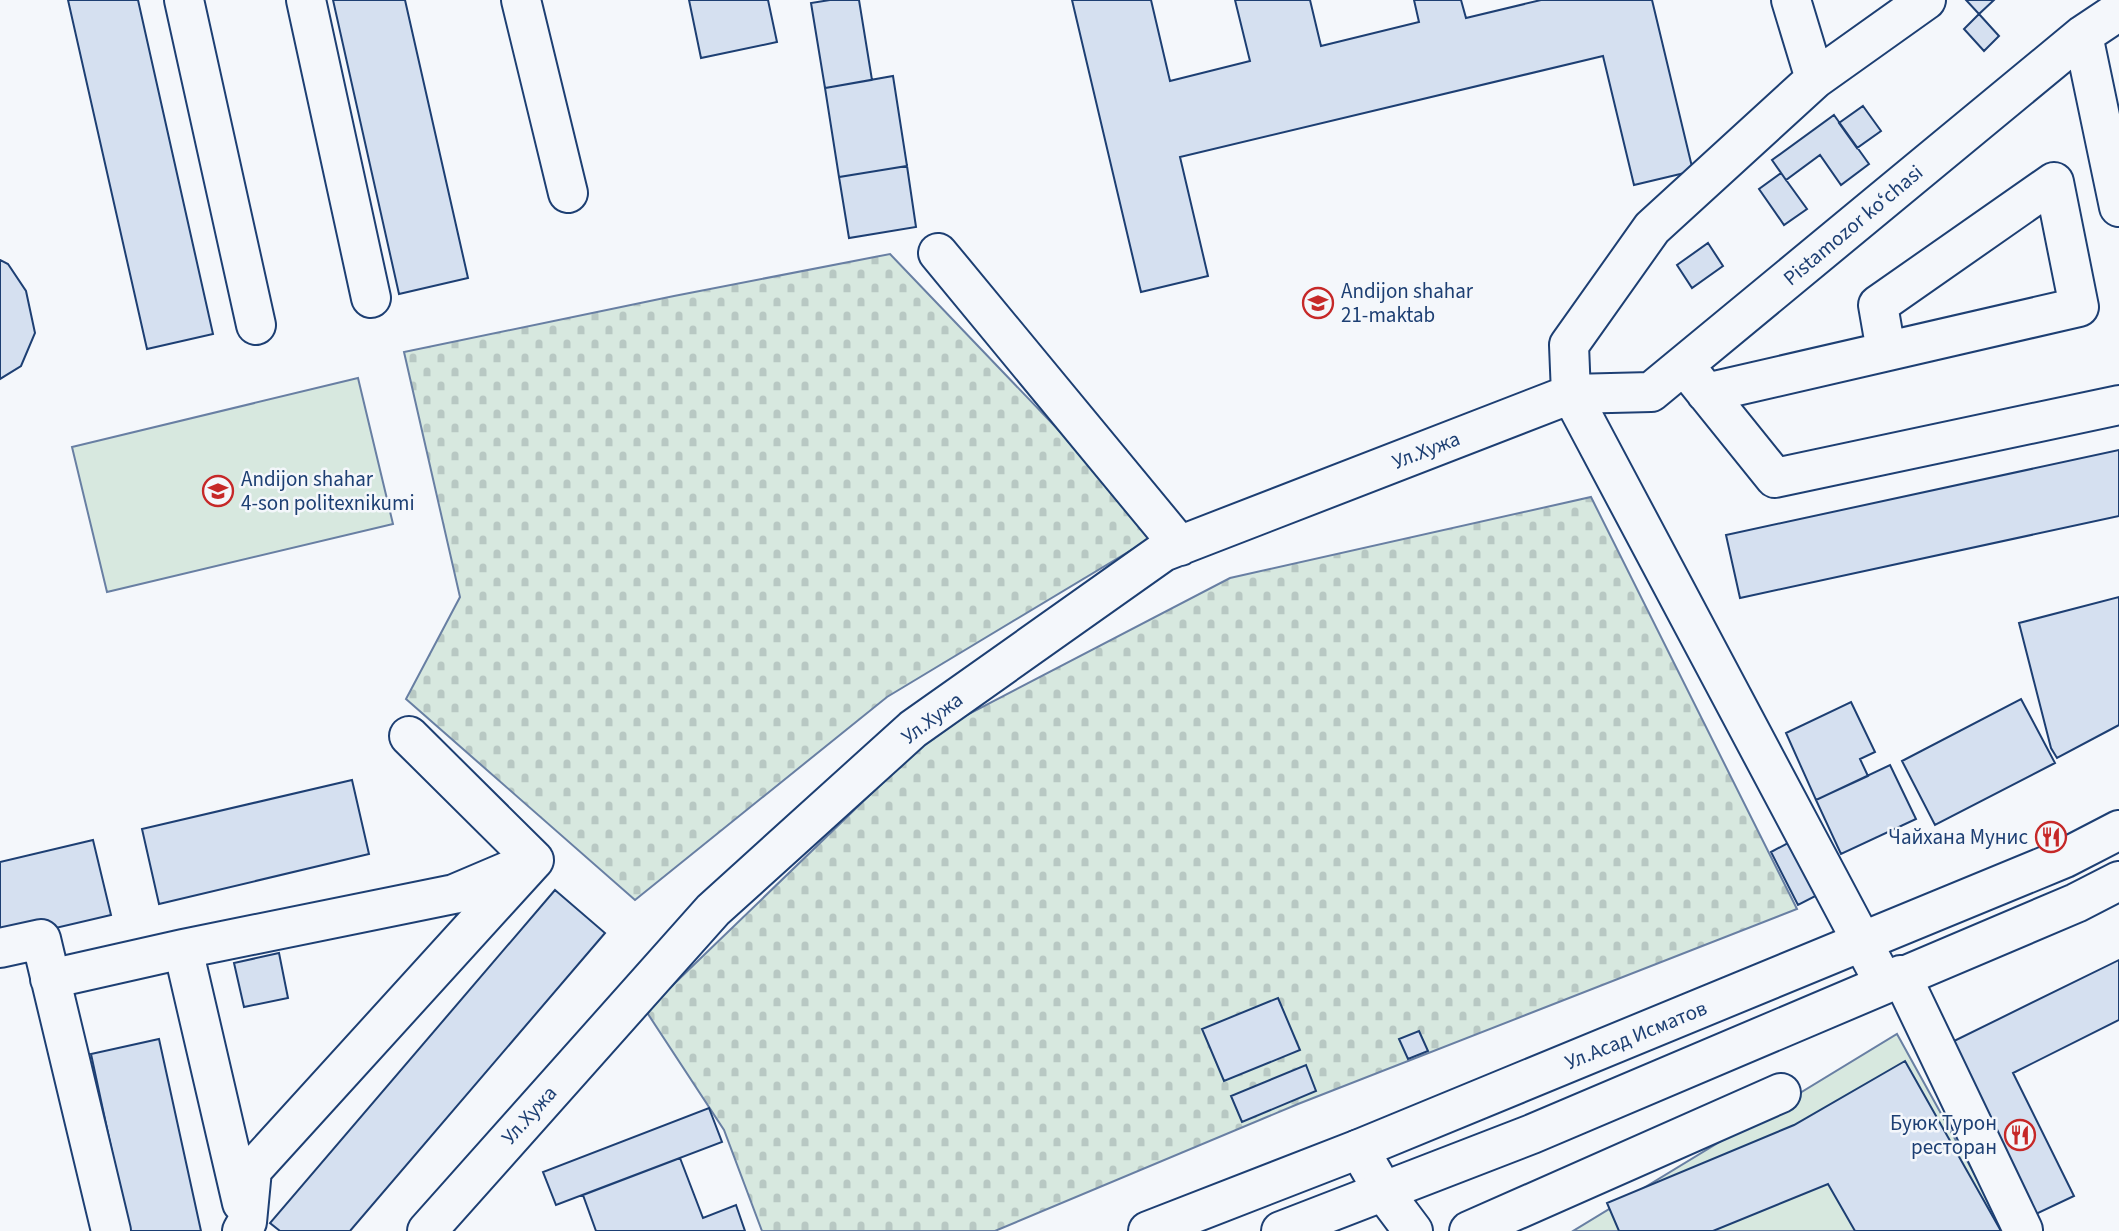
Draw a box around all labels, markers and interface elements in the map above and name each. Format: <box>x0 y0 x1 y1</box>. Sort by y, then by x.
street label: Pistamozor koʻchasi <box>1777 157 1929 293</box>
place label: Andijon shahar 21-maktab <box>1341 276 1474 330</box>
school or university icon: Andijon shahar 21-maktab <box>1301 286 1335 320</box>
street label: Ул.Хужа <box>1388 423 1464 477</box>
place label: Andijon shahar 4-son politexnikumi <box>241 464 415 518</box>
school or university icon: Andijon shahar 4-son politexnikumi <box>201 474 235 508</box>
street label: Ул.Хужа <box>895 685 969 751</box>
restaurant icon: Чайхана Мунис <box>2034 820 2068 854</box>
place label: Чайхана Мунис <box>1888 822 2028 852</box>
street label: Ул.Асад Исматов <box>1561 993 1711 1077</box>
street label: Ул.Хужа <box>494 1079 564 1151</box>
place label: Буюк Турон ресторан <box>1890 1108 1997 1162</box>
restaurant icon: Буюк Турон ресторан <box>2003 1118 2037 1152</box>

